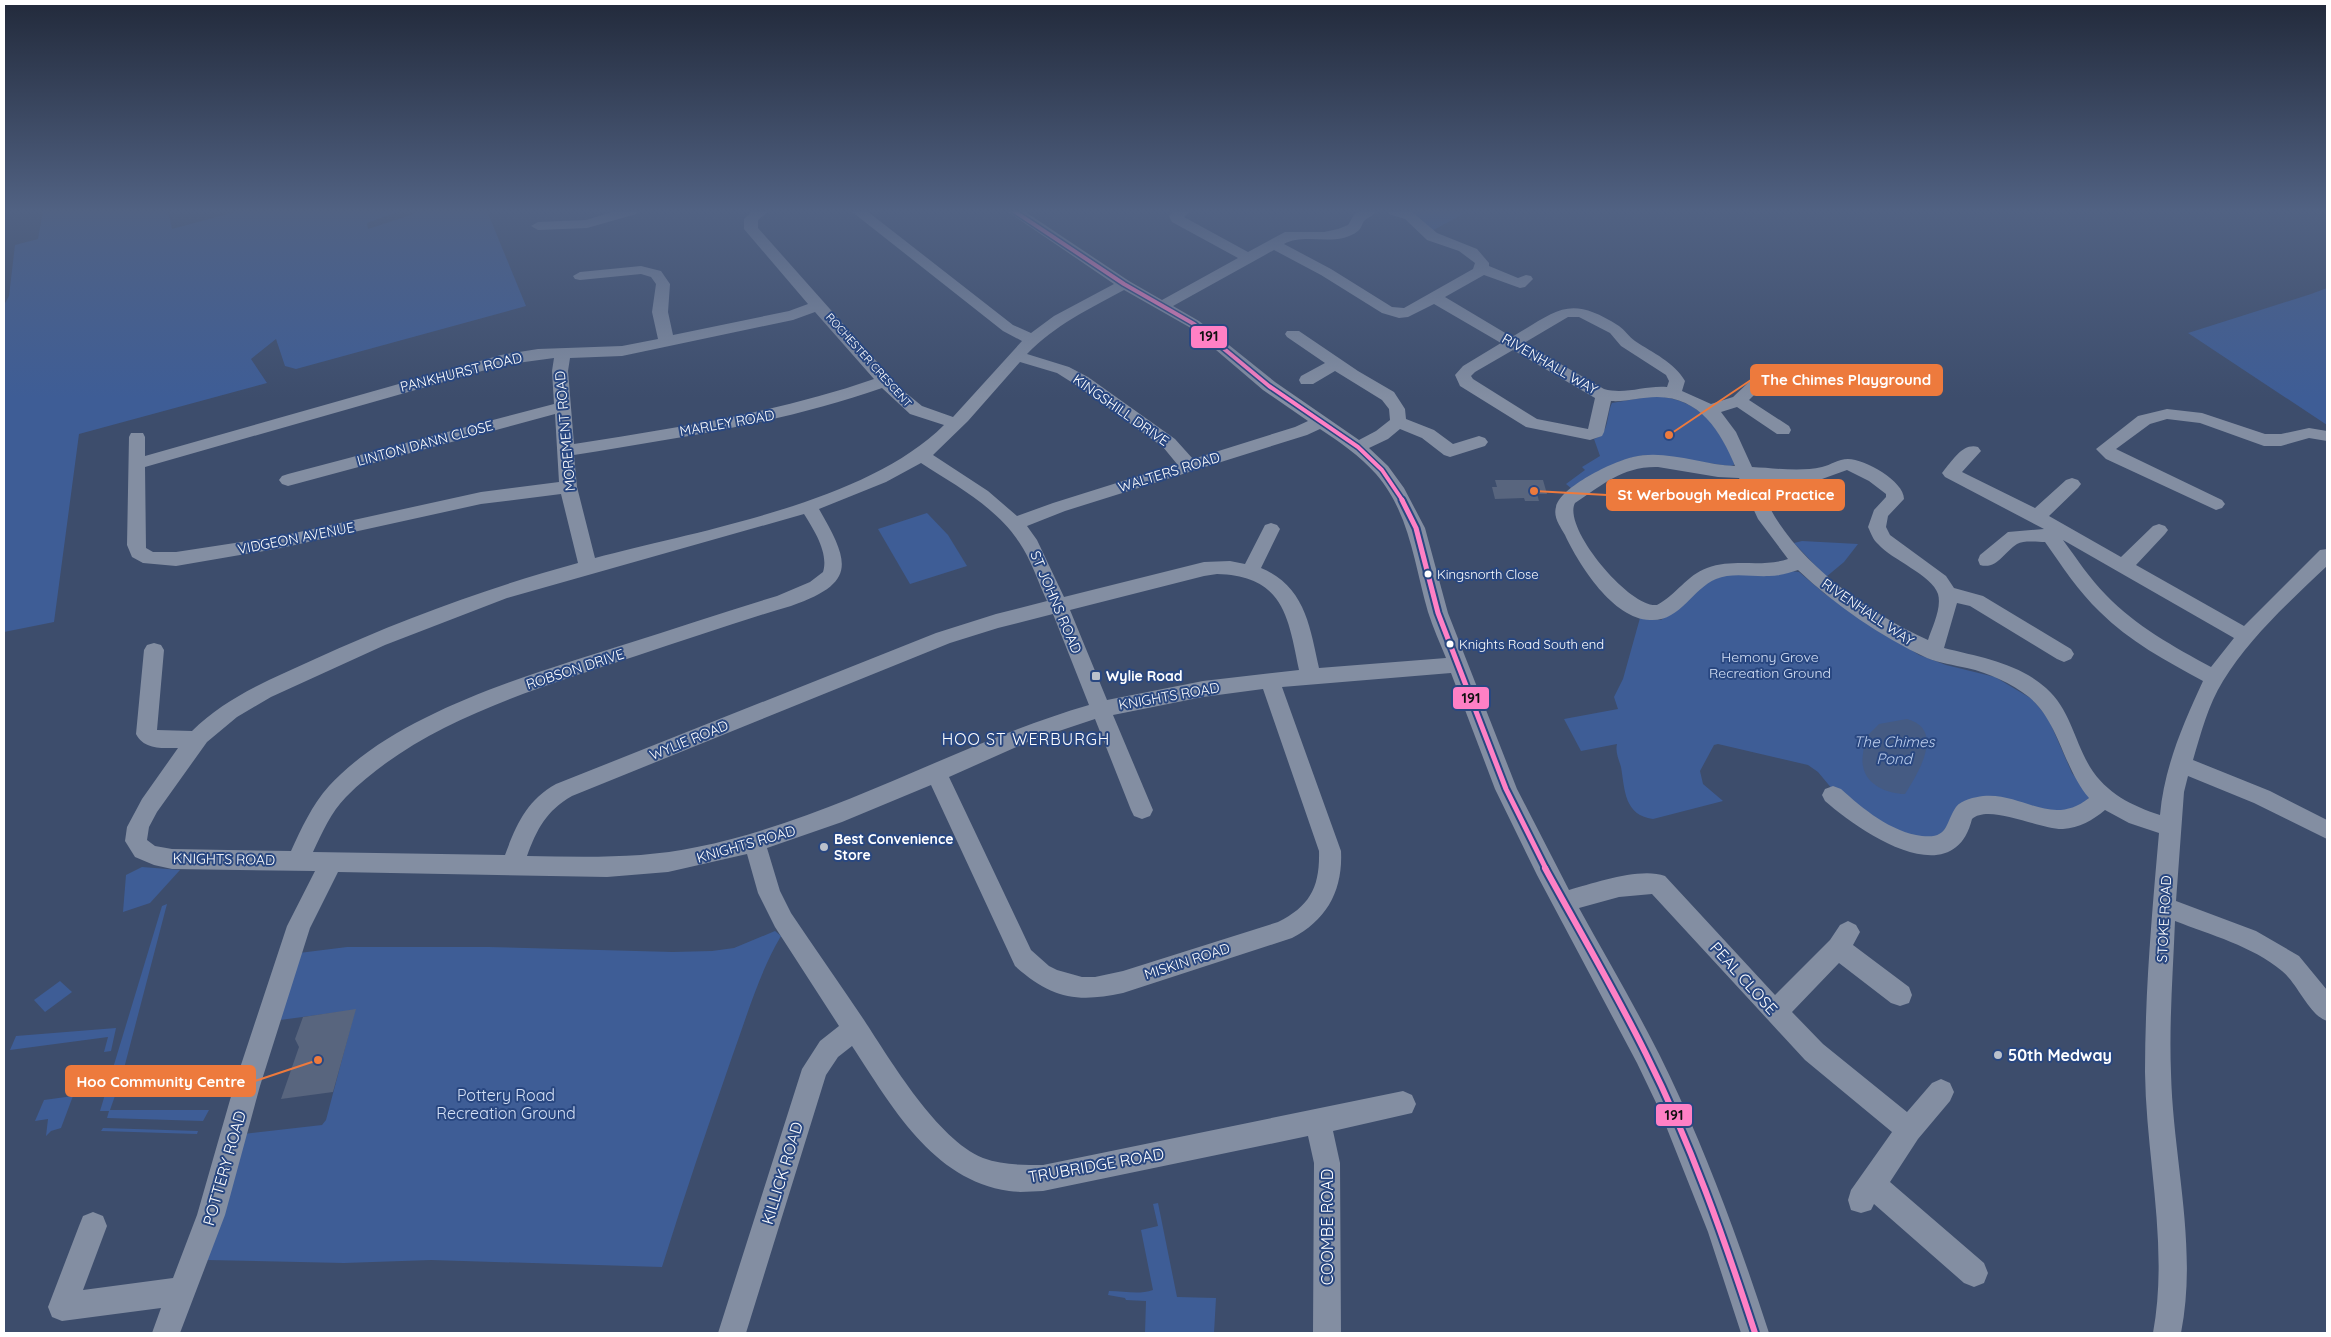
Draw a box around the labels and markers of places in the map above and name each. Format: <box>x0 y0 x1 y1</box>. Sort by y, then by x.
callout: The Chimes Playground <box>1751 365 1942 395</box>
callout: St Werbough Medical Practice <box>1607 480 1844 510</box>
place label: Kingsnorth Close <box>1437 566 1539 582</box>
marker: Kingsnorth Close <box>1423 569 1433 579</box>
place label: Knights Road South end <box>1459 636 1604 652</box>
marker: Knights Road South end <box>1445 639 1455 649</box>
place label: Wylie Road <box>1106 667 1183 685</box>
marker: Wylie Road <box>1090 670 1102 682</box>
place label: Best Convenience Store <box>834 830 953 864</box>
marker: Best Convenience Store <box>818 841 830 853</box>
place label: 50th Medway <box>2008 1045 2112 1065</box>
marker: 50th Medway <box>1992 1049 2004 1061</box>
callout: Hoo Community Centre <box>66 1066 255 1096</box>

